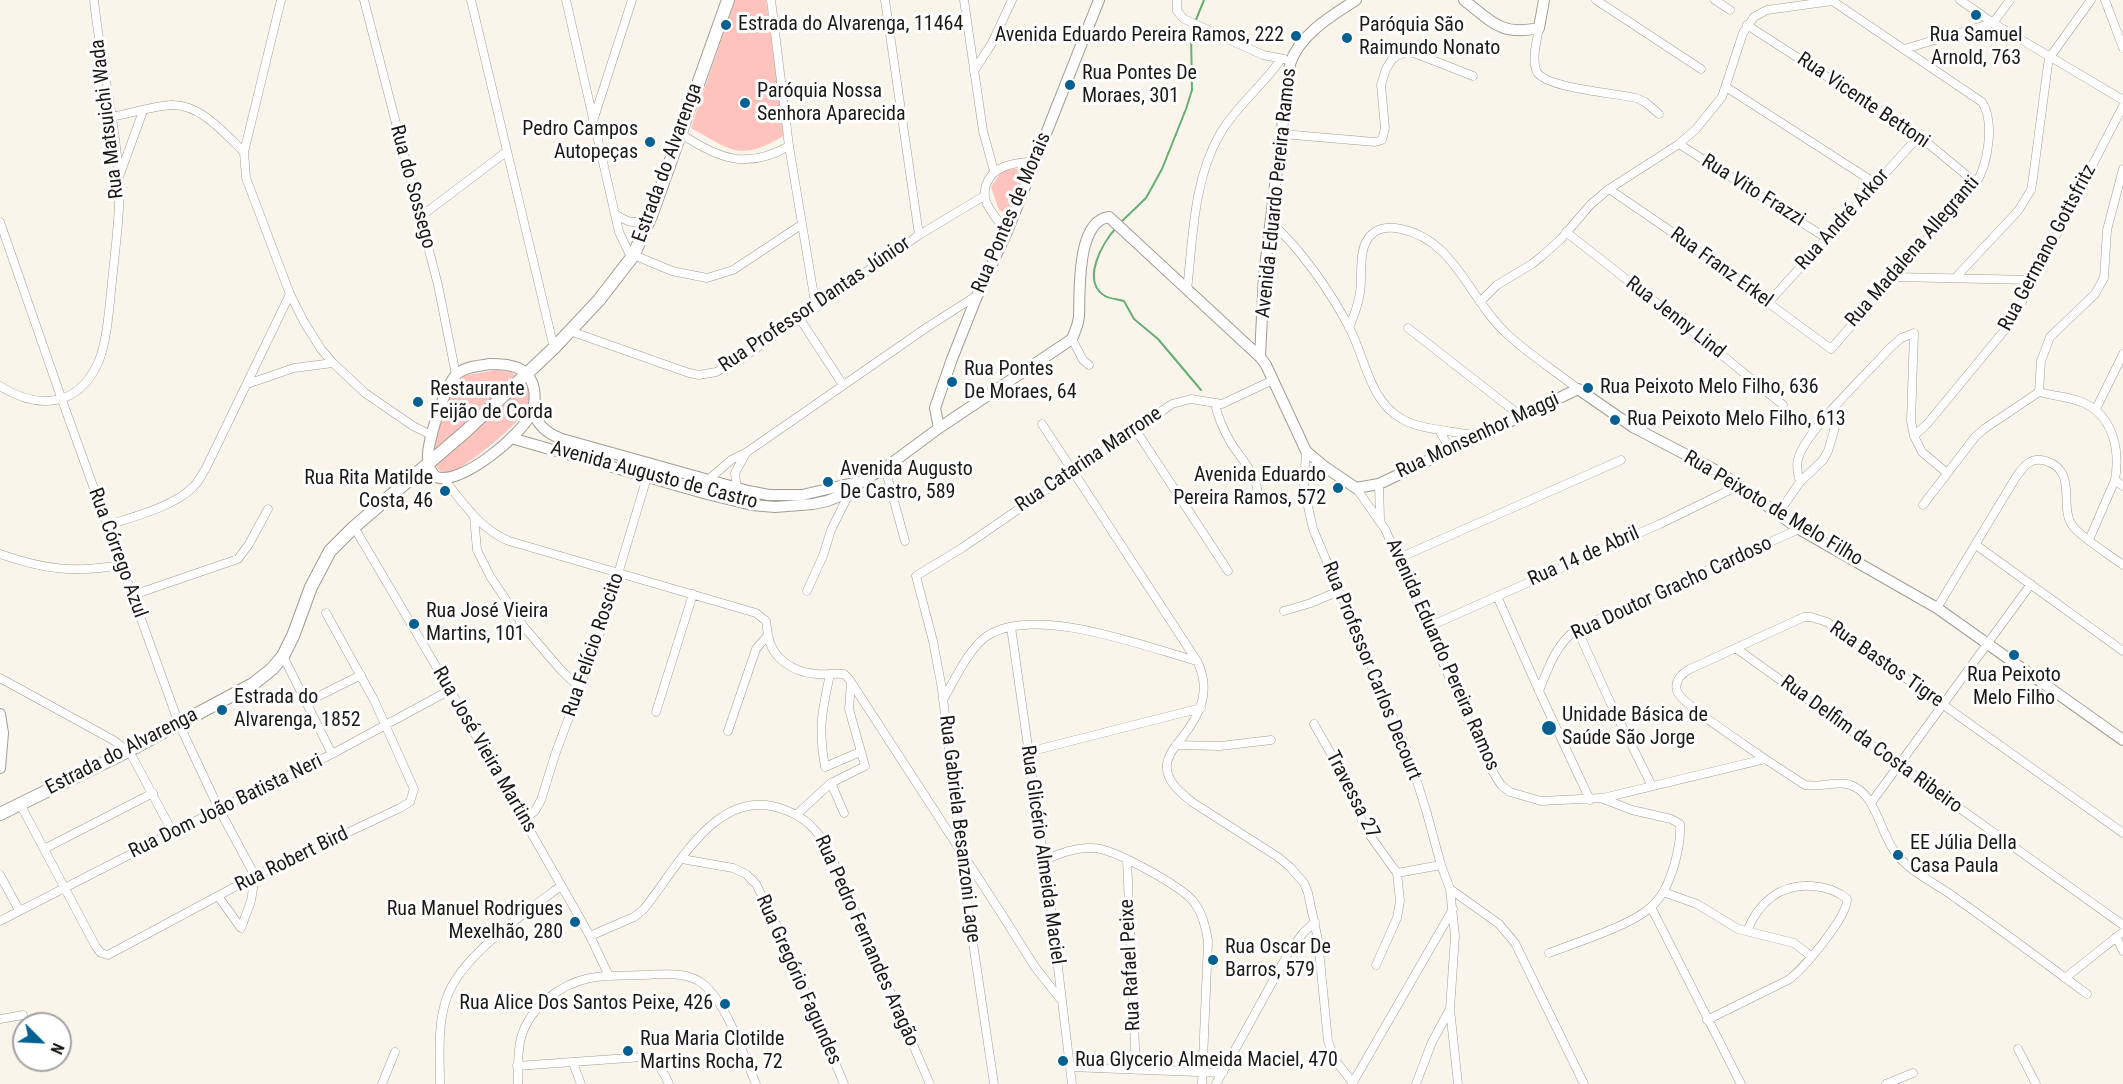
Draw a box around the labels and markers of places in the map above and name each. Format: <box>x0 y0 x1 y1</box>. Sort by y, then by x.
marker: Rua Samuel Arnold, 763 <box>1969 8 1983 22</box>
place label: Estrada do Alvarenga, 11464 <box>738 13 963 37</box>
place label: Paróquia São Raimundo Nonato <box>1359 14 1500 61</box>
marker: Estrada do Alvarenga, 11464 <box>719 18 733 32</box>
place label: Avenida Eduardo Pereira Ramos, 222 <box>995 24 1284 48</box>
place label: Rua Samuel Arnold, 763 <box>1929 24 2023 71</box>
marker: Avenida Eduardo Pereira Ramos, 222 <box>1289 29 1303 43</box>
marker: Paróquia São Raimundo Nonato <box>1340 31 1354 45</box>
place label: Rua Pontes De Moraes, 301 <box>1082 62 1197 109</box>
marker: Rua Pontes De Moraes, 301 <box>1063 78 1077 92</box>
place label: Paróquia Nossa Senhora Aparecida <box>757 80 906 127</box>
marker: Paróquia Nossa Senhora Aparecida <box>738 96 752 110</box>
place label: Pedro Campos Autopeças <box>522 118 638 165</box>
marker: Pedro Campos Autopeças <box>643 135 657 149</box>
place label: Rua Pontes De Moraes, 64 <box>964 358 1077 405</box>
marker: Rua Pontes De Moraes, 64 <box>945 375 959 389</box>
place label: Rua Peixoto Melo Filho, 636 <box>1600 376 1819 400</box>
place label: Restaurante Feijão de Corda <box>430 378 553 425</box>
marker: Rua Peixoto Melo Filho, 636 <box>1581 381 1595 395</box>
marker: Restaurante Feijão de Corda <box>411 395 425 409</box>
place label: Rua Peixoto Melo Filho, 613 <box>1627 408 1846 432</box>
marker: Rua Peixoto Melo Filho, 613 <box>1608 413 1622 427</box>
place label: Avenida Augusto De Castro, 589 <box>840 458 973 505</box>
place label: Avenida Eduardo Pereira Ramos, 572 <box>1173 464 1326 511</box>
place label: Rua Rita Matilde Costa, 46 <box>304 467 433 514</box>
marker: Avenida Augusto De Castro, 589 <box>821 475 835 489</box>
marker: Avenida Eduardo Pereira Ramos, 572 <box>1331 481 1345 495</box>
marker: Rua Rita Matilde Costa, 46 <box>438 484 452 498</box>
place label: Rua José Vieira Martins, 101 <box>426 600 548 647</box>
marker: Rua José Vieira Martins, 101 <box>407 617 421 631</box>
marker: Rua Peixoto Melo Filho <box>2007 648 2021 662</box>
place label: Rua Peixoto Melo Filho <box>1967 664 2061 711</box>
place label: Estrada do Alvarenga, 1852 <box>234 686 361 733</box>
marker: Estrada do Alvarenga, 1852 <box>215 703 229 717</box>
place label: Unidade Básica de Saúde São Jorge <box>1562 704 1708 751</box>
marker: Unidade Básica de Saúde São Jorge <box>1540 719 1558 737</box>
place label: EE Júlia Della Casa Paula <box>1910 832 2017 879</box>
marker: EE Júlia Della Casa Paula <box>1891 848 1905 862</box>
place label: Rua Manuel Rodrigues Mexelhão, 280 <box>387 898 563 945</box>
marker: Rua Manuel Rodrigues Mexelhão, 280 <box>568 915 582 929</box>
place label: Rua Oscar De Barros, 579 <box>1225 936 1331 983</box>
marker: Rua Oscar De Barros, 579 <box>1206 953 1220 967</box>
place label: Rua Alice Dos Santos Peixe, 426 <box>459 992 713 1016</box>
marker: Rua Alice Dos Santos Peixe, 426 <box>718 997 732 1011</box>
place label: Rua Maria Clotilde Martins Rocha, 72 <box>640 1028 784 1075</box>
marker: Rua Maria Clotilde Martins Rocha, 72 <box>621 1044 635 1058</box>
place label: Rua Glycerio Almeida Maciel, 470 <box>1075 1049 1338 1073</box>
marker: Rua Glycerio Almeida Maciel, 470 <box>1056 1054 1070 1068</box>

